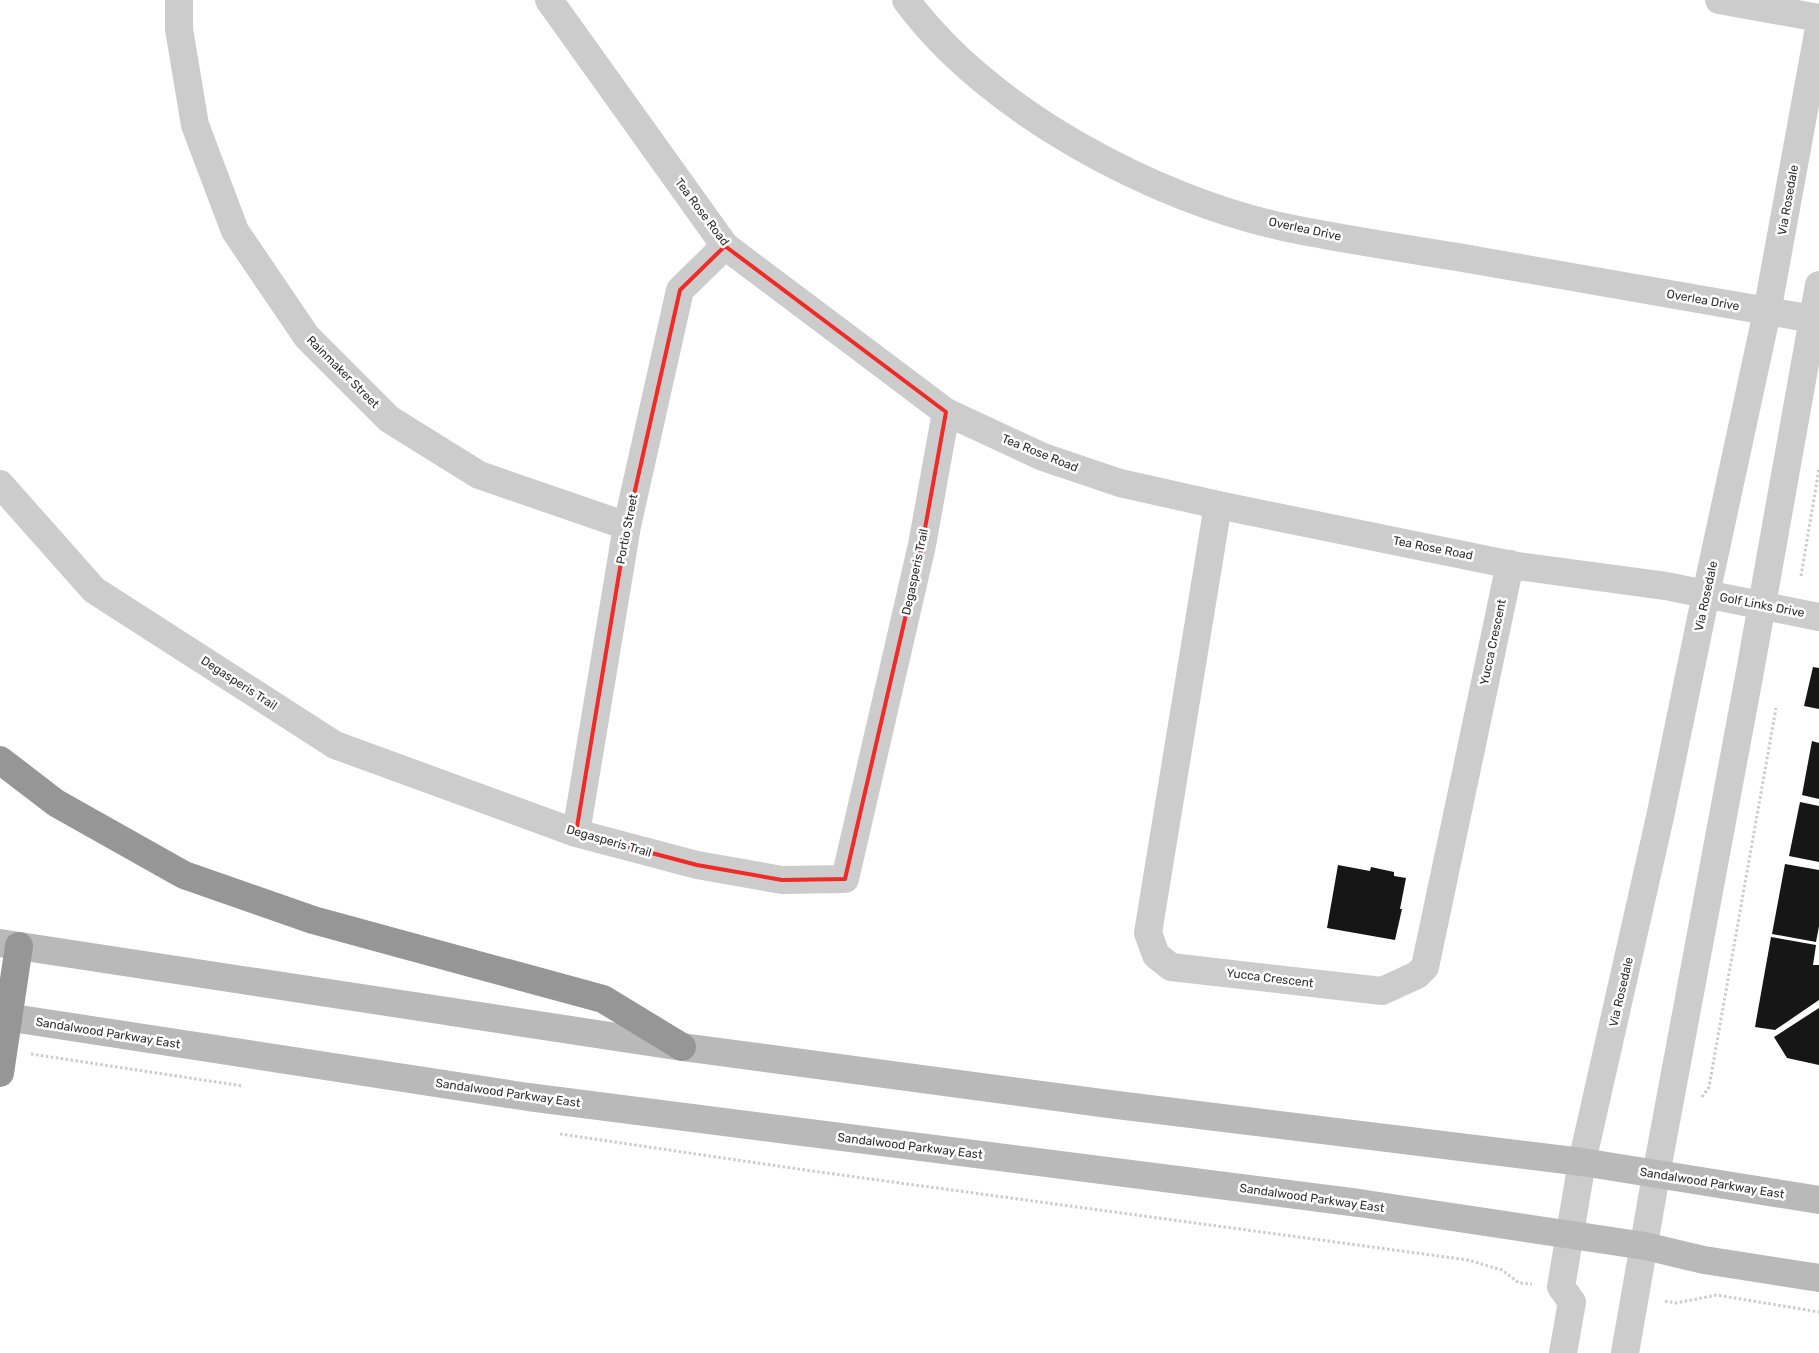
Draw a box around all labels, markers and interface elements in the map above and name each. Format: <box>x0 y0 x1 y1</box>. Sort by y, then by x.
street label: Via Rosedale <box>1775 163 1801 236</box>
street label: Tea Rose Road <box>672 175 732 249</box>
street label: Overlea Drive <box>1267 214 1343 244</box>
street label: Overlea Drive <box>1665 287 1741 313</box>
street label: Rainmaker Street <box>304 333 382 411</box>
street label: Tea Rose Road <box>1000 431 1080 475</box>
street label: Portio Street <box>613 492 641 565</box>
street label: Degasperis Trail <box>899 527 931 616</box>
street label: Tea Rose Road <box>1392 533 1474 563</box>
street label: Via Rosedale <box>1692 559 1720 632</box>
street label: Golf Links Drive <box>1718 590 1806 620</box>
street label: Yucca Crescent <box>1477 597 1509 686</box>
street label: Degasperis Trail <box>198 653 280 713</box>
street label: Degasperis Trail <box>565 822 653 860</box>
street label: Via Rosedale <box>1606 955 1636 1028</box>
street label: Yucca Crescent <box>1226 966 1315 990</box>
street label: Sandalwood Parkway East <box>35 1015 182 1051</box>
street label: Sandalwood Parkway East <box>435 1076 582 1110</box>
street label: Sandalwood Parkway East <box>837 1130 984 1162</box>
street label: Sandalwood Parkway East <box>1639 1165 1786 1201</box>
street label: Sandalwood Parkway East <box>1239 1181 1386 1215</box>

